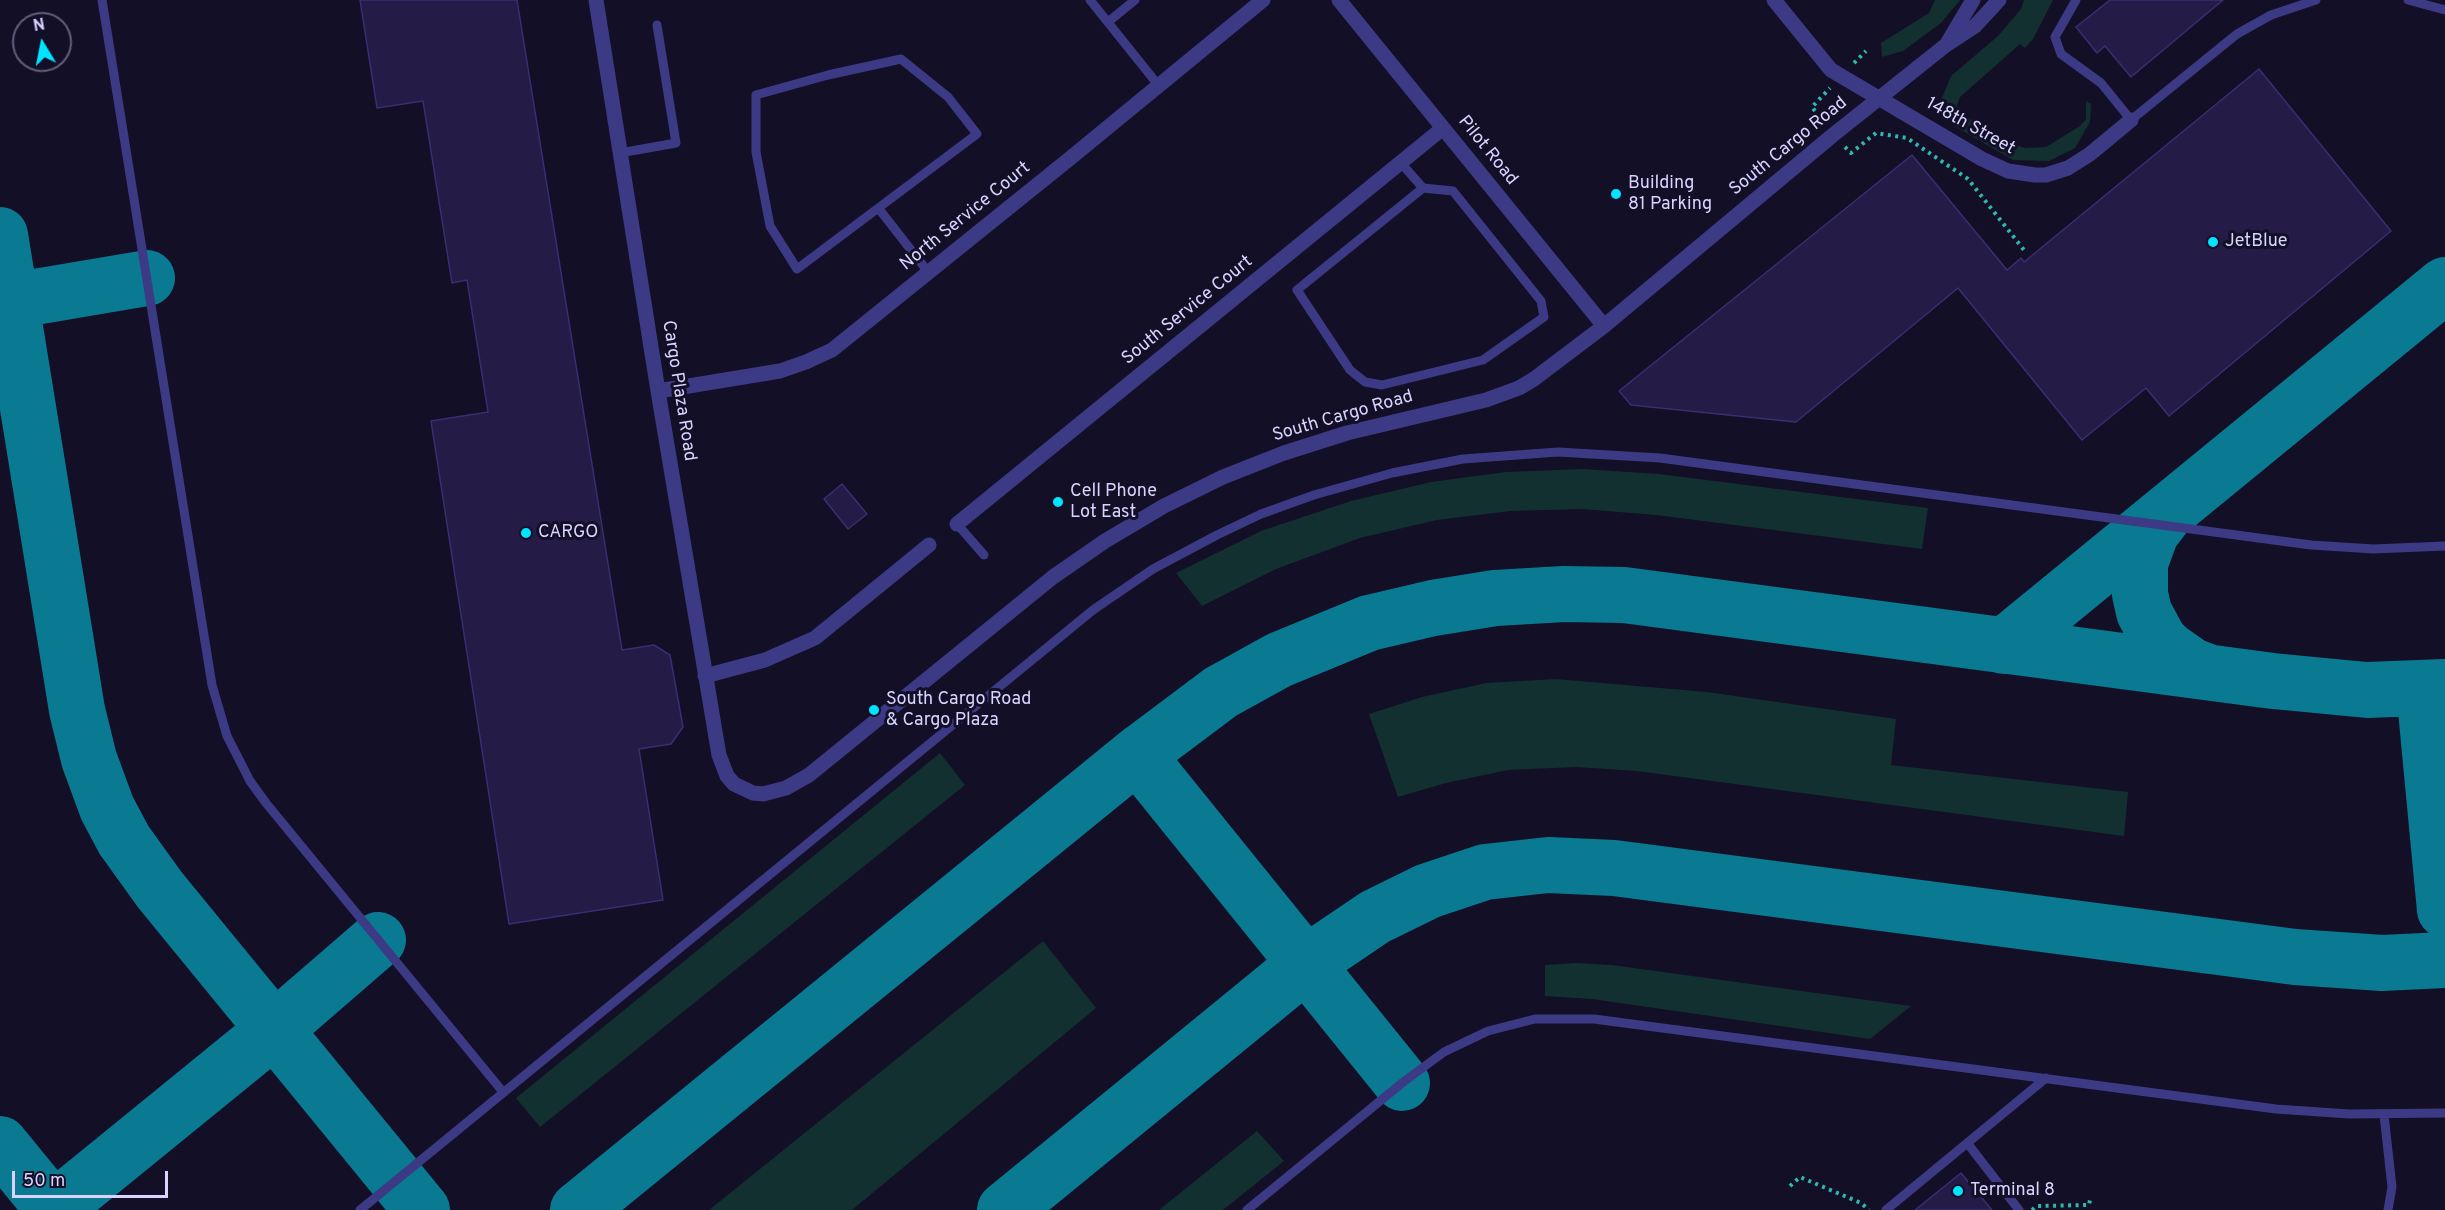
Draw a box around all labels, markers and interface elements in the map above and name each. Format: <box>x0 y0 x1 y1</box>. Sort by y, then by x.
north arrow <box>12 12 72 72</box>
text: N <box>32 15 47 37</box>
street label: South Cargo Road <box>1726 93 1852 201</box>
street label: 148th Street <box>1922 94 2018 160</box>
street label: Pilot Road <box>1452 112 1522 190</box>
street label: North Service Court <box>897 158 1035 276</box>
place label: Building 81 Parking <box>1628 173 1712 216</box>
marker: Building 81 Parking <box>1609 187 1623 201</box>
place label: JetBlue <box>2225 231 2287 253</box>
marker: JetBlue <box>2206 235 2220 249</box>
street label: South Service Court <box>1118 252 1258 370</box>
street label: Cargo Plaza Road <box>656 319 700 463</box>
street label: South Cargo Road <box>1270 387 1416 447</box>
place label: Cell Phone Lot East <box>1070 481 1157 524</box>
marker: Cell Phone Lot East <box>1051 495 1065 509</box>
place label: CARGO <box>538 522 598 544</box>
marker: CARGO <box>519 526 533 540</box>
place label: South Cargo Road & Cargo Plaza <box>886 689 1031 732</box>
marker: South Cargo Road & Cargo Plaza <box>867 703 881 717</box>
scale bar <box>15 1159 171 1197</box>
text: 50 m <box>23 1170 65 1193</box>
place label: Terminal 8 <box>1970 1180 2055 1202</box>
marker: Terminal 8 <box>1951 1184 1965 1198</box>

